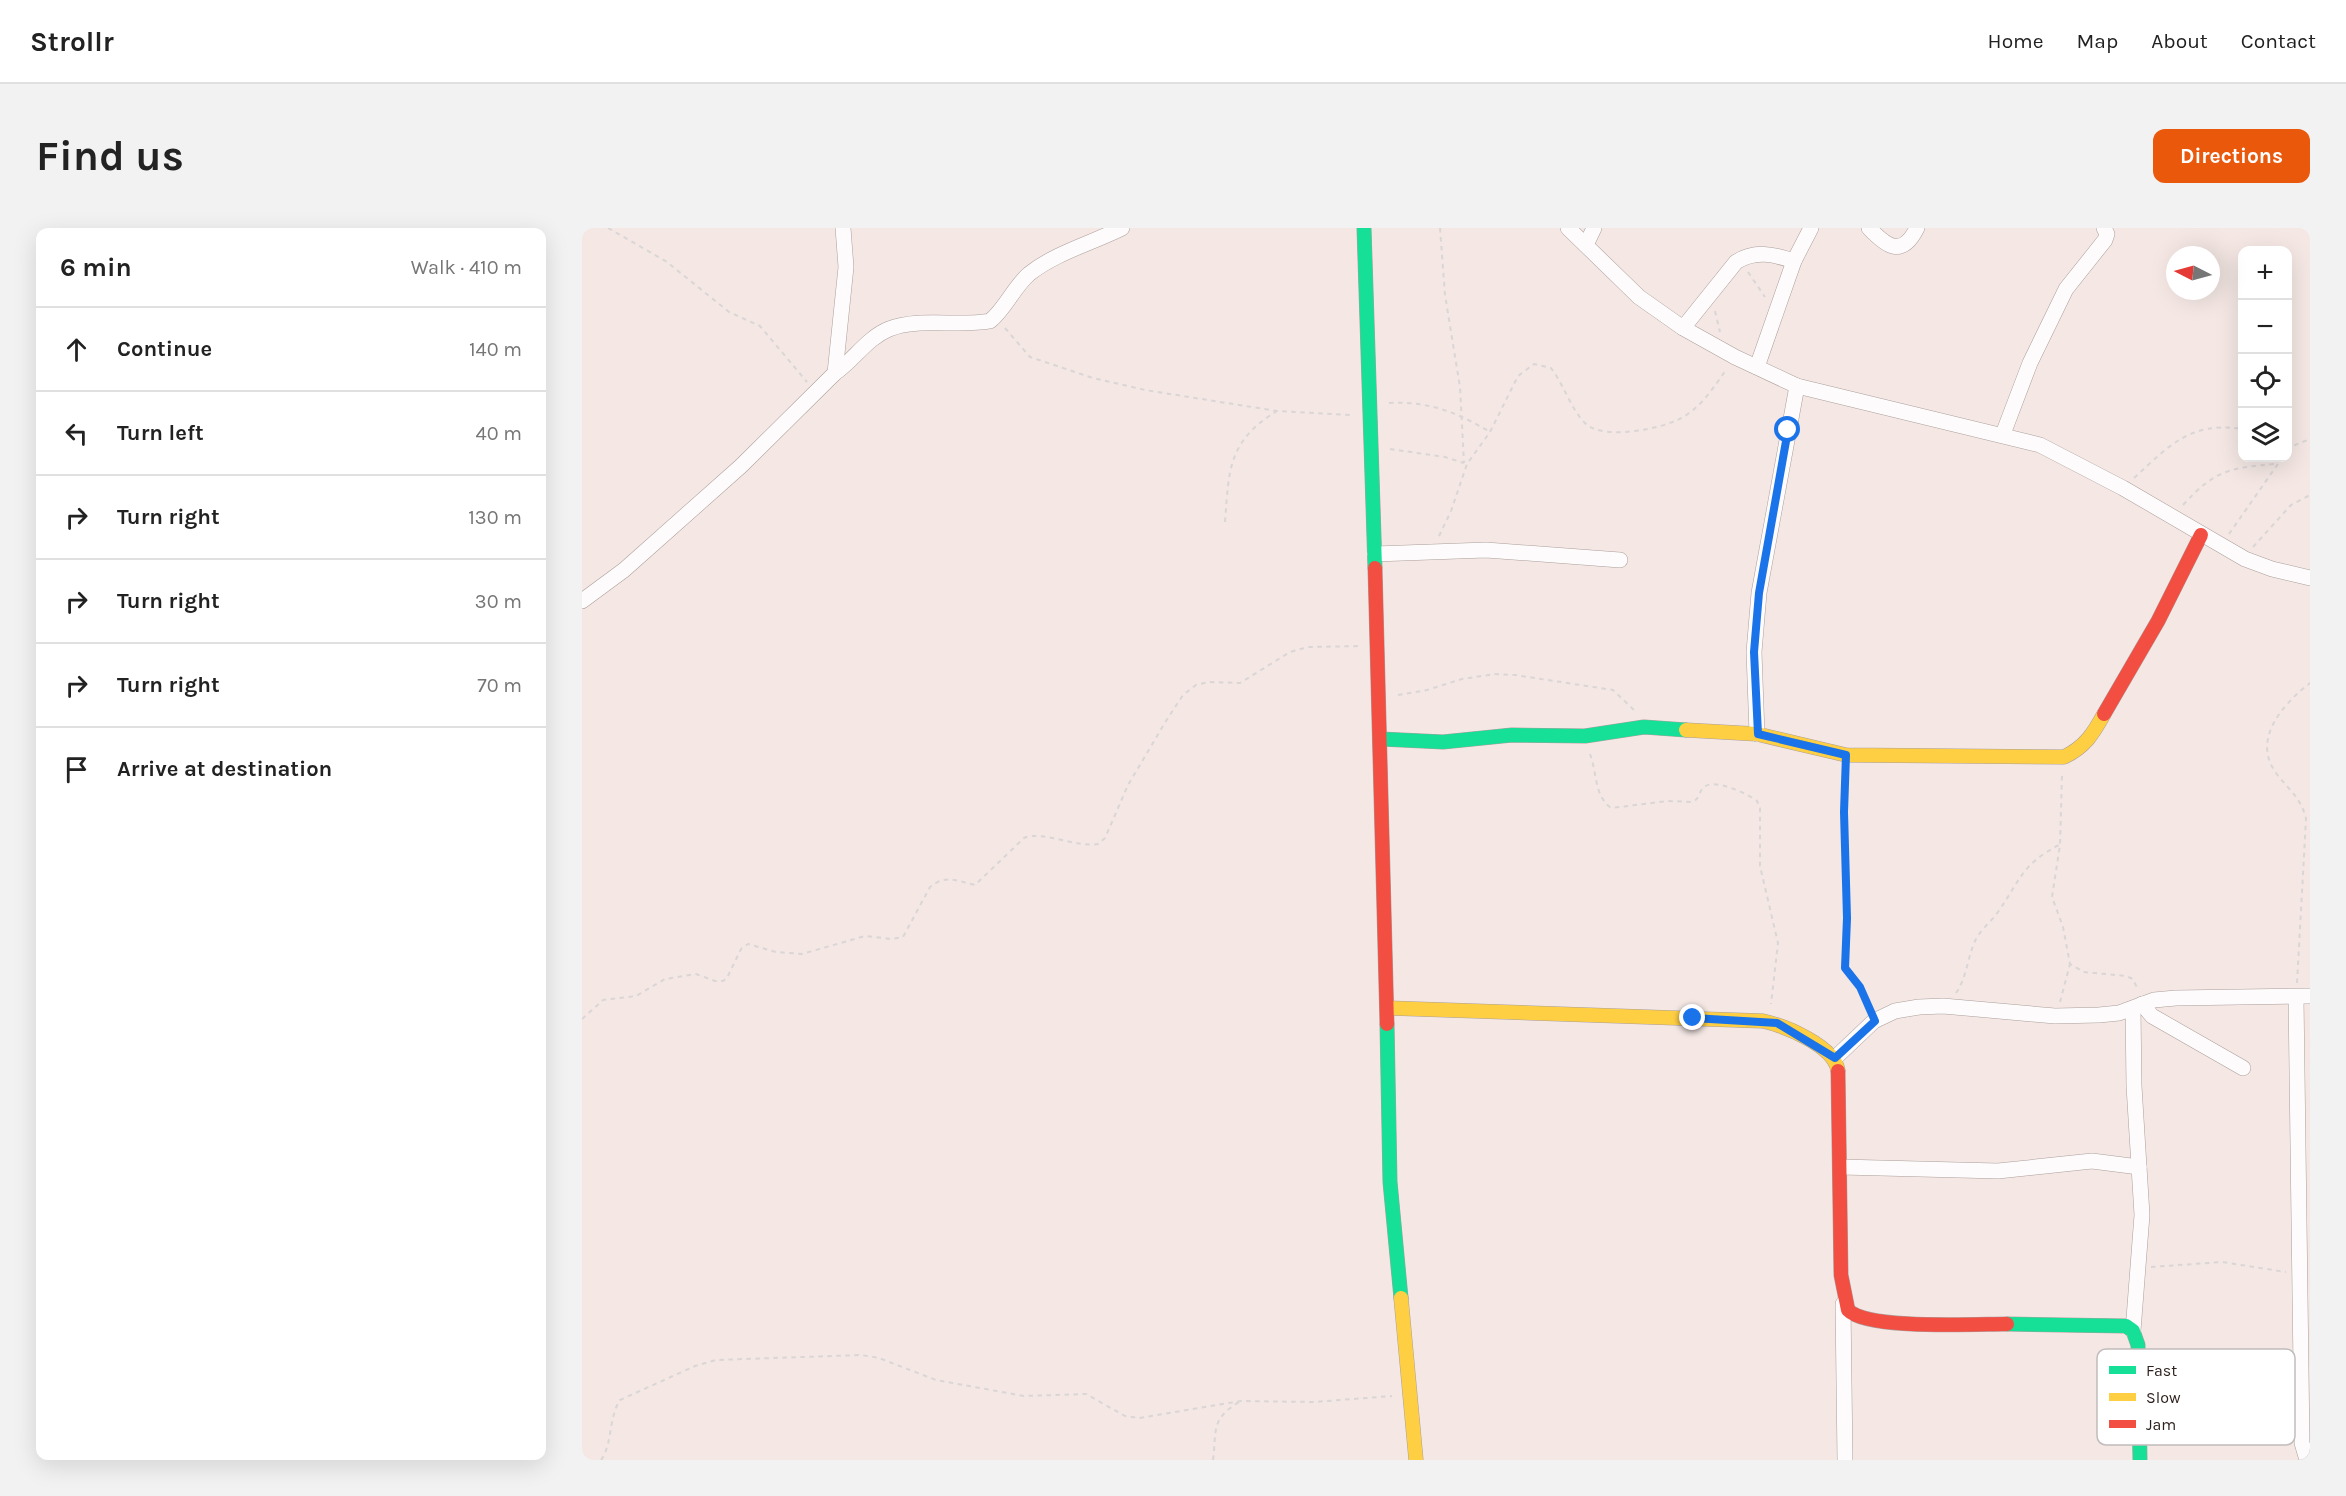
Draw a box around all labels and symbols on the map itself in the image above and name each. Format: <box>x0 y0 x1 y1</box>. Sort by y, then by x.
north arrow <box>2166 246 2220 300</box>
route start <box>1774 416 1800 442</box>
route end <box>1679 1004 1705 1030</box>
legend <box>2097 1349 2295 1445</box>
text: Fast <box>2146 1361 2177 1380</box>
text: Slow <box>2146 1388 2181 1407</box>
text: Jam <box>2146 1415 2176 1434</box>

